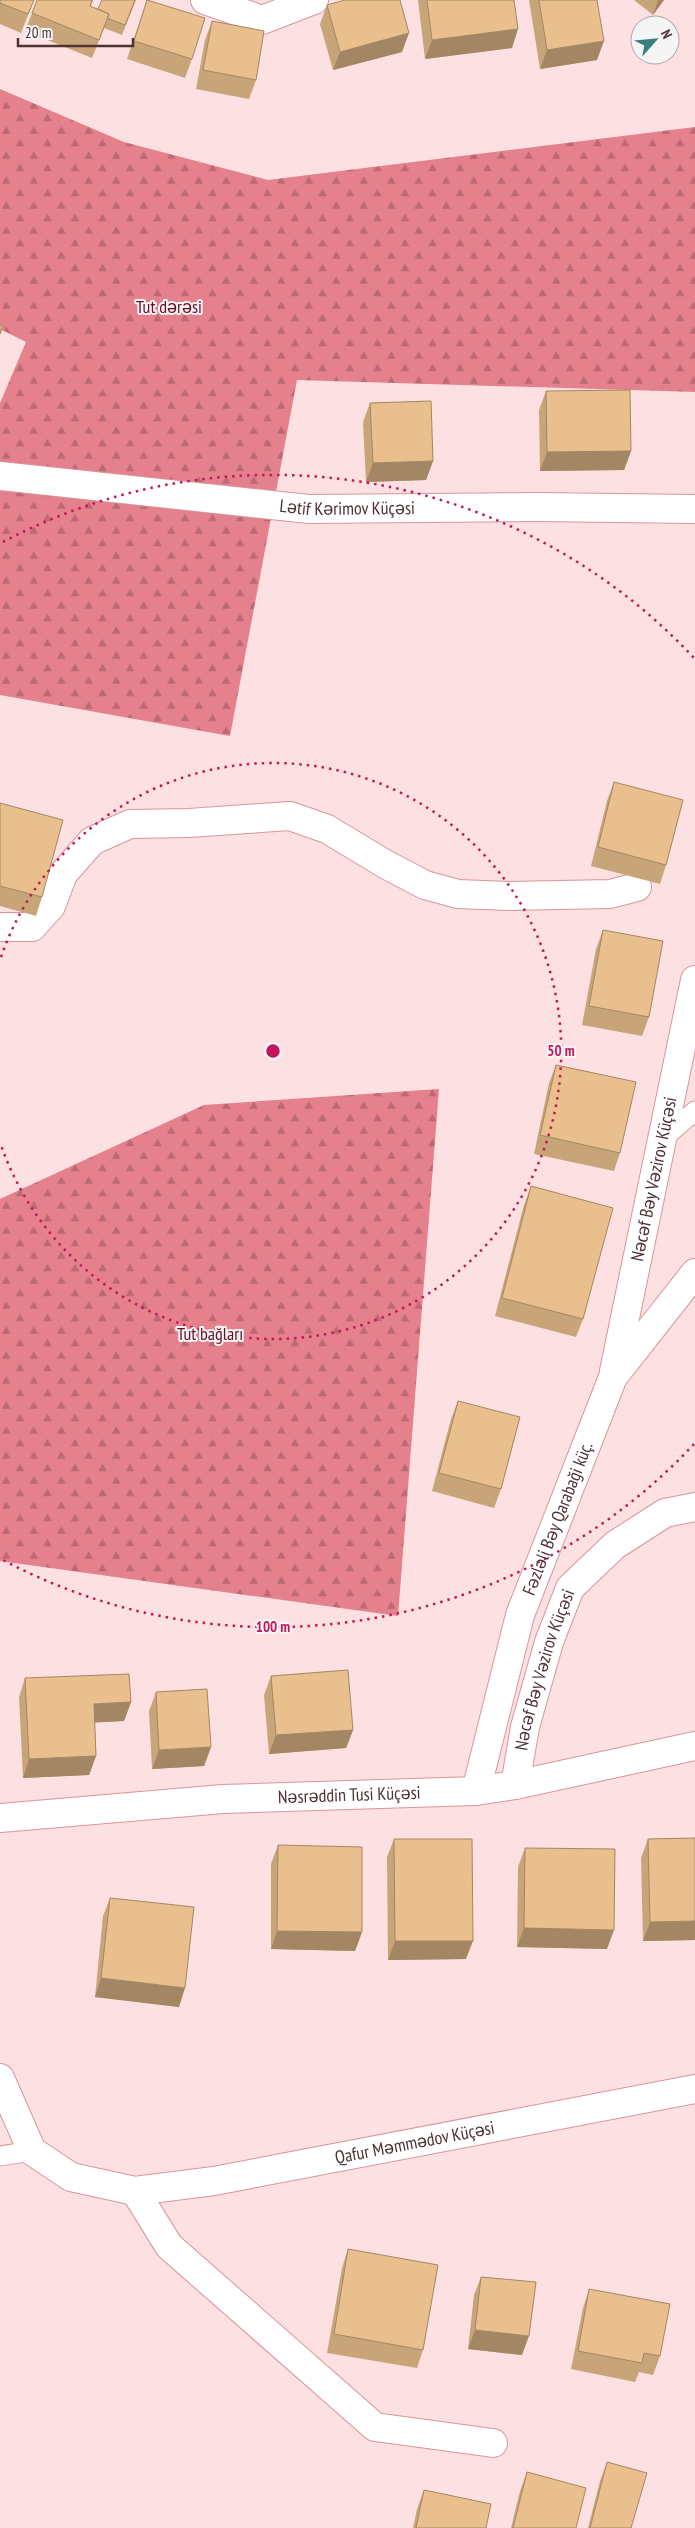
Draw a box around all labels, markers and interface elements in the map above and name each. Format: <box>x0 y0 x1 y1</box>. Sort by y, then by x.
scale bar <box>18 15 132 47</box>
north arrow <box>630 15 680 65</box>
text: 20 m <box>25 23 51 42</box>
text: N <box>657 27 676 42</box>
park label: Tut dərəsi <box>136 295 202 318</box>
street label: Lətif Kərimov Küçəsi <box>279 494 415 520</box>
text: 50 m <box>547 1041 575 1060</box>
centre of rings <box>264 1042 282 1060</box>
street label: Nəcəf Bəy Vəzirov Küçəsi <box>625 1095 682 1263</box>
park label: Tut bağları <box>177 1322 243 1345</box>
street label: Fəzləli Bəy Qarabaği küç. <box>517 1438 598 1598</box>
street label: Nəcəf Bəy Vəzirov Küçəsi <box>509 1586 579 1752</box>
text: 100 m <box>256 1617 290 1636</box>
street label: Nəsrəddin Tusi Küçəsi <box>277 1781 421 1808</box>
street label: Qafur Məmmədov Küçəsi <box>333 2116 496 2169</box>

